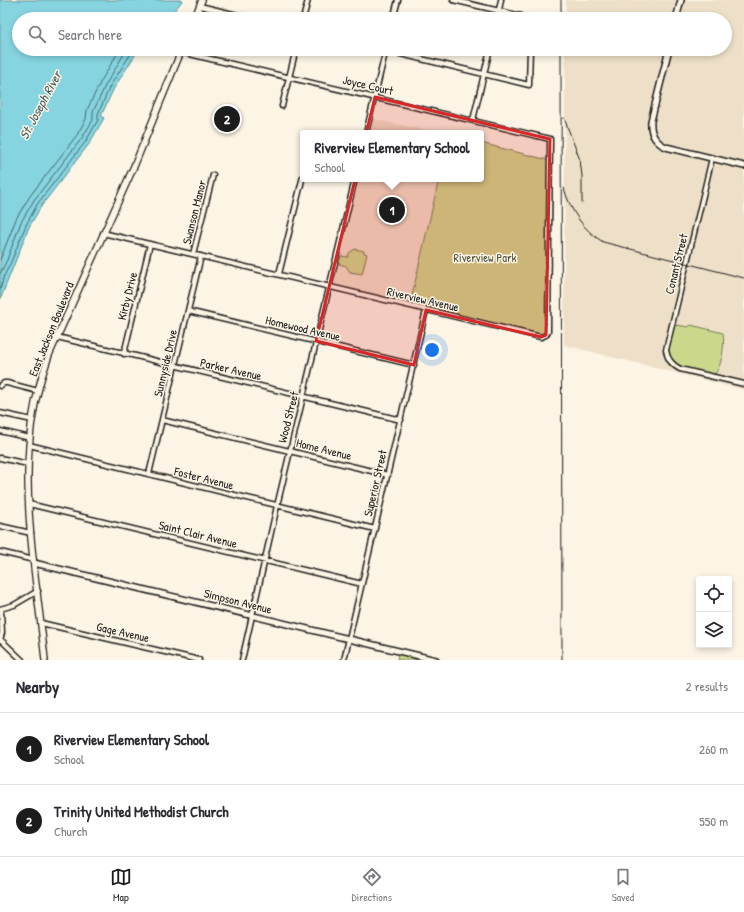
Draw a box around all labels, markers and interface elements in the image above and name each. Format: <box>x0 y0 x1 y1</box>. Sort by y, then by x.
search box <box>12 12 732 56</box>
icon: search <box>26 23 48 45</box>
text: Search here <box>58 24 122 45</box>
water label: St. Joseph River <box>15 66 67 143</box>
street label: Joyce Court <box>341 71 396 99</box>
pin: 2 <box>214 104 240 134</box>
popup <box>300 130 484 182</box>
text: Riverview Elementary School <box>315 137 469 158</box>
text: School <box>315 158 345 176</box>
street label: Swanson Manor <box>178 178 210 246</box>
pin: 1 <box>379 195 405 225</box>
street label: Conant Street <box>660 231 692 296</box>
park label: Riverview Park <box>454 249 517 266</box>
street label: Kirby Drive <box>113 270 141 322</box>
street label: East Jackson Boulevard <box>24 279 78 379</box>
street label: Riverview Avenue <box>385 282 461 316</box>
street label: Homewood Avenue <box>264 311 342 345</box>
street label: Sunnyside Drive <box>149 328 181 398</box>
your location <box>422 340 442 360</box>
street label: Parker Avenue <box>199 354 264 384</box>
street label: Wood Street <box>273 389 303 445</box>
street label: Home Avenue <box>294 434 354 464</box>
street label: Superior Street <box>359 447 391 518</box>
street label: Foster Avenue <box>172 462 236 494</box>
street label: Saint Clair Avenue <box>157 516 239 552</box>
map controls <box>696 576 732 648</box>
button: locate <box>696 576 732 612</box>
street label: Simpson Avenue <box>202 584 274 618</box>
button: layers <box>696 612 732 648</box>
street label: Gage Avenue <box>95 618 151 646</box>
text: Nearby <box>16 675 59 698</box>
text: 2 results <box>686 677 728 695</box>
text: Riverview Elementary School <box>54 729 209 750</box>
text: 1 <box>27 740 31 758</box>
text: 260 m <box>699 740 728 758</box>
text: School <box>54 750 84 768</box>
text: Trinity United Methodist Church <box>54 801 228 822</box>
text: 2 <box>26 812 32 830</box>
text: 550 m <box>699 812 728 830</box>
text: Church <box>54 822 87 840</box>
tab: Map <box>110 866 132 904</box>
tab: Directions <box>352 866 392 904</box>
tab: Saved <box>612 866 634 904</box>

